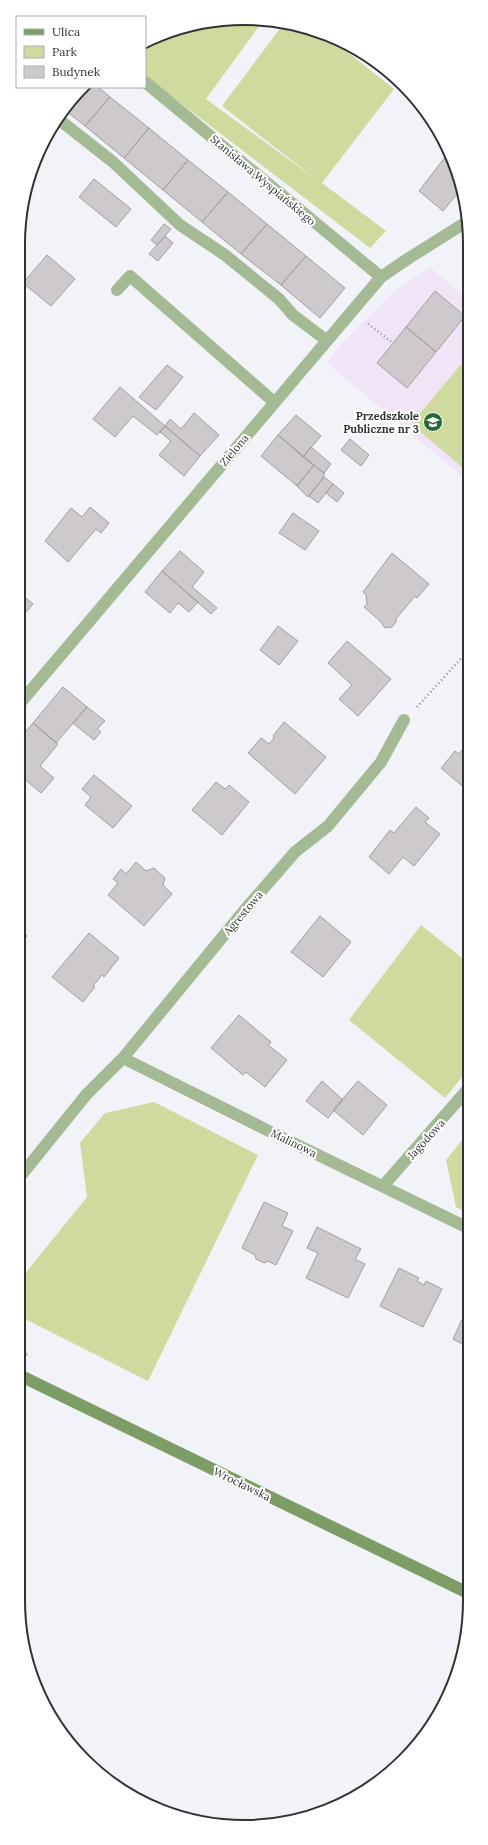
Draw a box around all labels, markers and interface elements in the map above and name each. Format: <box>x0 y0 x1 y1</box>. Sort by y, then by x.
legend <box>16 16 146 88</box>
text: Ulica <box>52 24 80 39</box>
text: Park <box>52 44 78 59</box>
text: Budynek <box>52 64 101 79</box>
street label: Stanisława Wyspiańskiego <box>207 132 319 228</box>
place label: Przedszkole Publiczne nr 3 <box>343 409 419 436</box>
school or university icon: Przedszkole Publiczne nr 3 <box>422 411 444 433</box>
street label: Zielona <box>217 431 252 469</box>
street label: Agrestowa <box>220 888 266 939</box>
street label: Jagodowa <box>404 1116 448 1163</box>
street label: Malinowa <box>269 1126 319 1160</box>
street label: Wrocławska <box>211 1464 273 1504</box>

